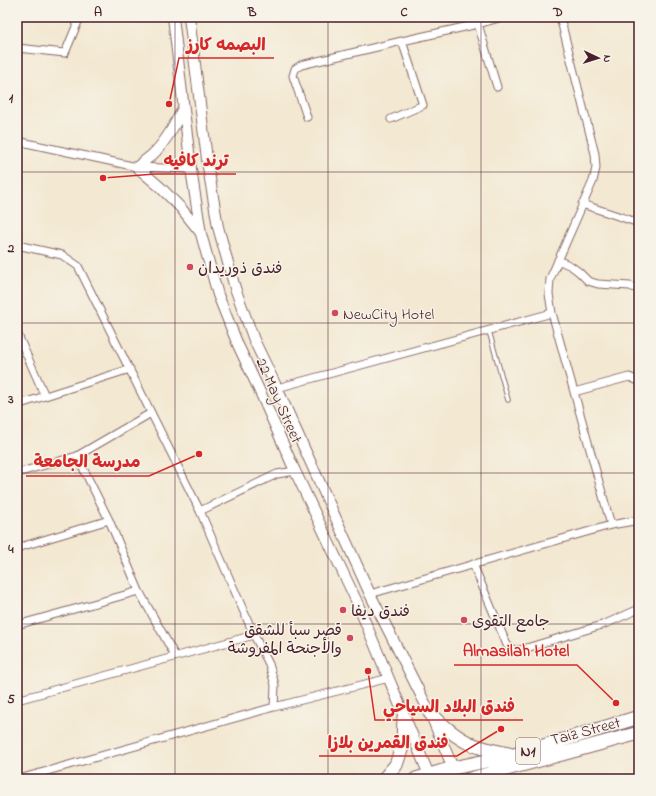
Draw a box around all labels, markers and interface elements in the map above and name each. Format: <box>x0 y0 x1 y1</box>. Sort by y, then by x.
text: A <box>94 3 102 22</box>
text: B <box>247 3 257 22</box>
text: C <box>400 3 408 22</box>
text: D <box>552 3 563 22</box>
callout: البصمه كارز <box>179 29 274 58</box>
text: البصمه كارز <box>184 33 266 58</box>
north arrow <box>578 38 618 78</box>
text: N <box>599 54 615 63</box>
text: 1 <box>9 89 14 108</box>
callout: ترند كافيه <box>155 145 236 174</box>
text: ترند كافيه <box>163 149 230 174</box>
text: 2 <box>7 239 15 258</box>
place label: فندق ذوريدان <box>198 257 282 281</box>
marker: فندق ذوريدان <box>185 262 195 272</box>
place label: NewCity Hotel <box>343 303 435 327</box>
marker: NewCity Hotel <box>330 308 340 318</box>
street label: 22 May Street <box>249 354 308 448</box>
text: 3 <box>7 390 14 409</box>
callout: مدرسة الجامعة <box>26 447 149 476</box>
text: مدرسة الجامعة <box>34 450 140 475</box>
text: 4 <box>7 540 14 559</box>
place label: فندق ديفا <box>351 600 410 624</box>
marker: فندق ديفا <box>338 605 348 615</box>
place label: جامع التقوى <box>472 610 550 634</box>
marker: جامع التقوى <box>459 615 469 625</box>
place label: قصر سبأ للشقق والأجنحة المفروشة <box>228 619 342 661</box>
marker: قصر سبأ للشقق والأجنحة المفروشة <box>345 633 355 643</box>
callout: Almasilah Hotel <box>454 636 577 665</box>
text: Almasilah Hotel <box>463 639 569 664</box>
text: 5 <box>7 690 15 709</box>
callout: فندق البلاد السياحي <box>375 691 523 720</box>
text: فندق البلاد السياحي <box>383 695 515 722</box>
street label: Taiz Street <box>548 711 624 753</box>
callout: فندق القمرين بلازا <box>319 727 457 756</box>
text: فندق القمرين بلازا <box>327 731 449 756</box>
road number: N1 <box>516 738 540 764</box>

